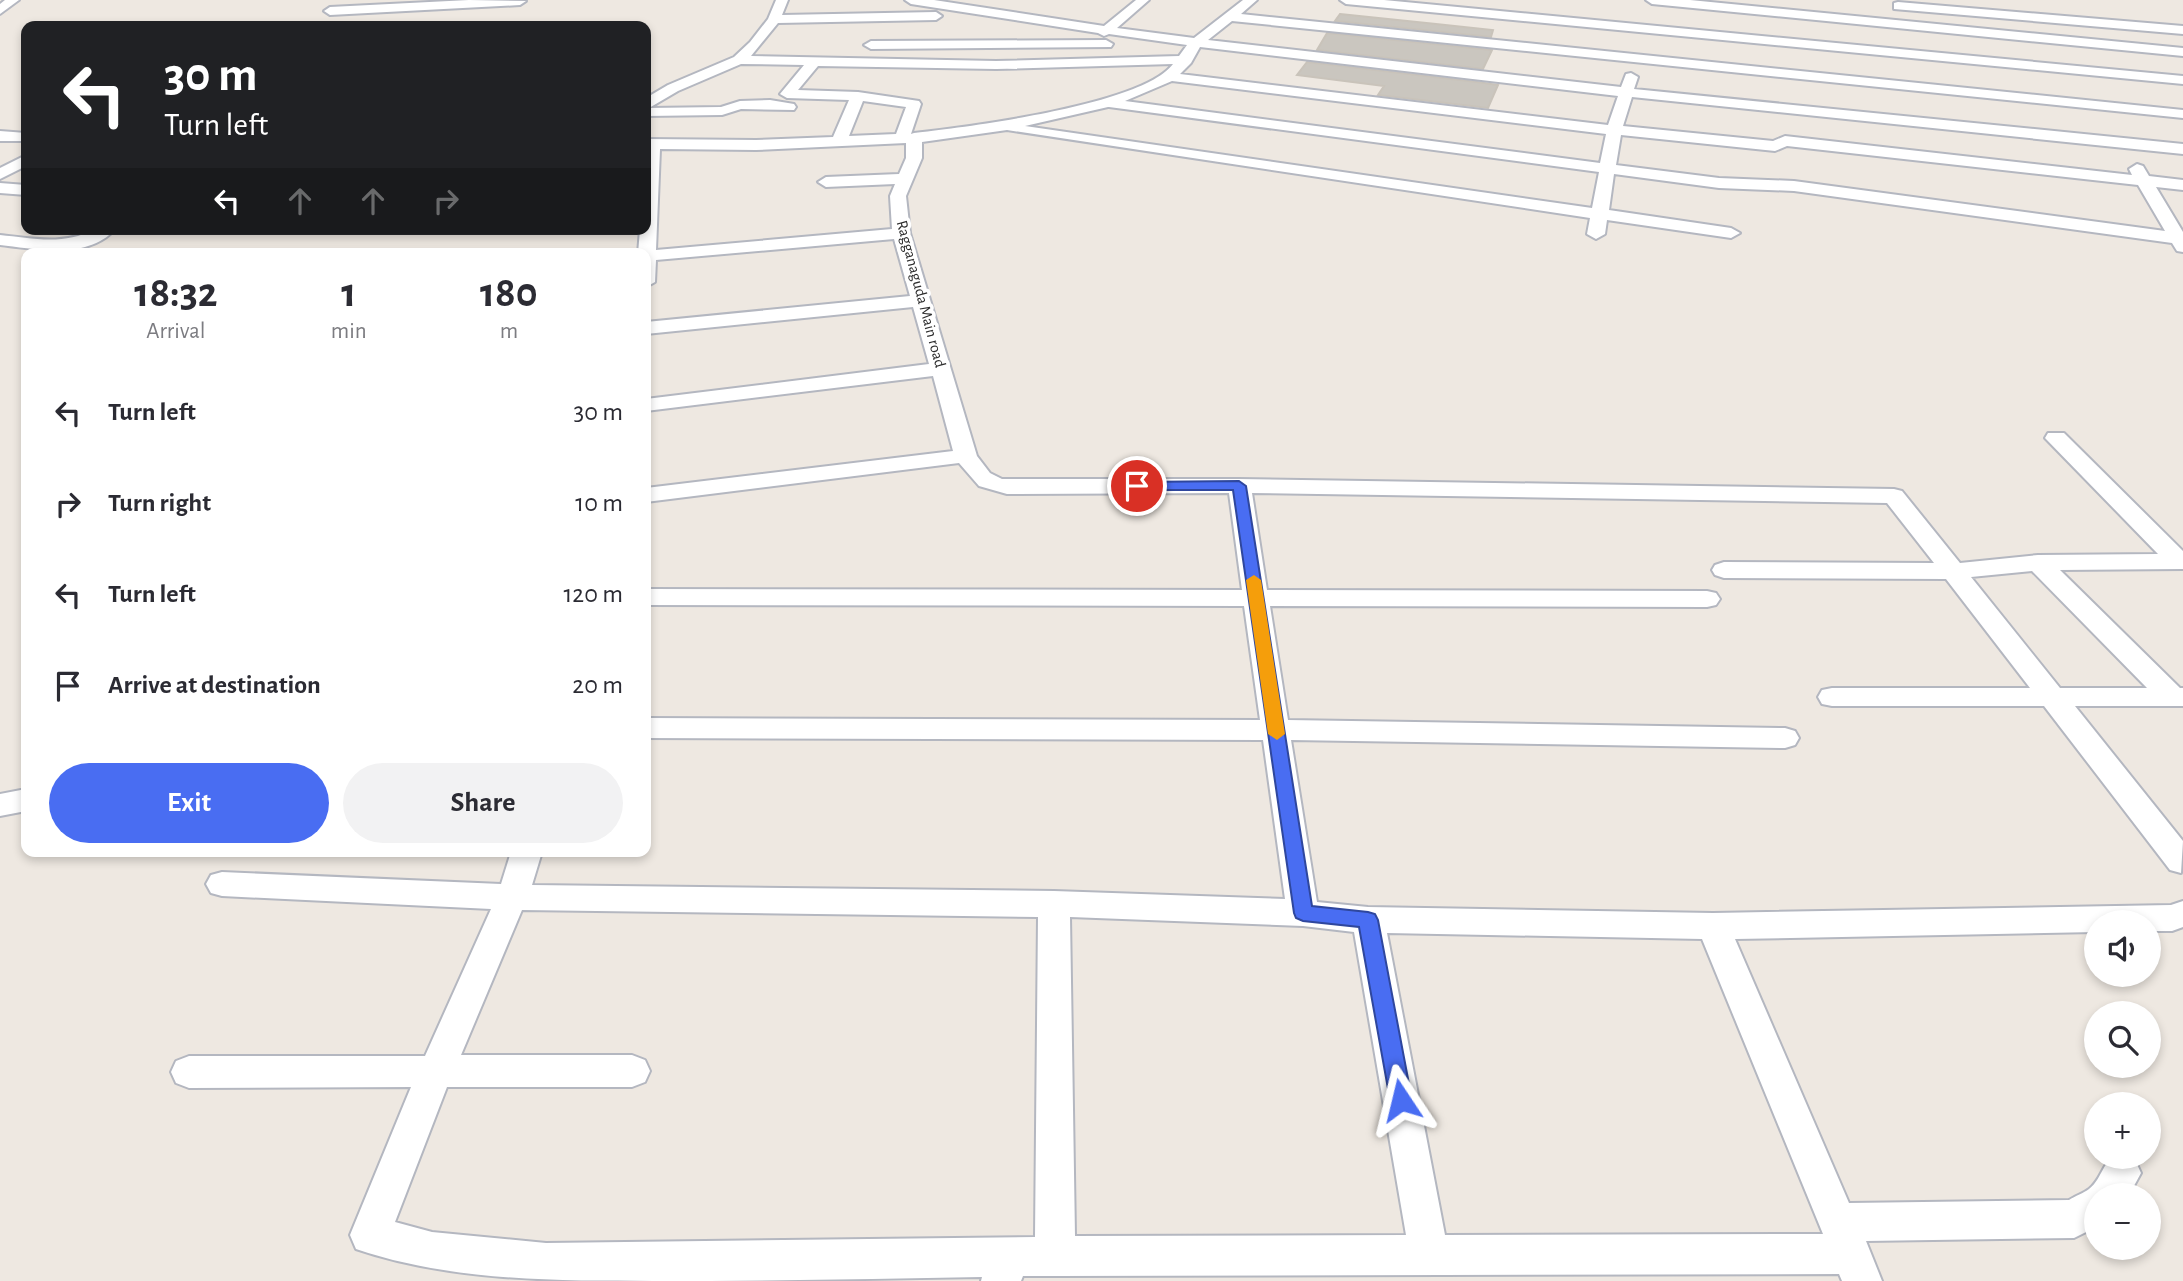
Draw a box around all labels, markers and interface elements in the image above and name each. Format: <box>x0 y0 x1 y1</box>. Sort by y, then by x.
icon: left <box>49 49 140 140</box>
text: 30 m <box>164 51 258 100</box>
text: Turn left <box>164 109 268 141</box>
icon: left <box>208 182 246 220</box>
icon: ahead <box>281 182 319 220</box>
icon: ahead <box>354 182 392 220</box>
icon: right <box>427 182 465 220</box>
street label: Ragganaguda Main road <box>894 219 948 369</box>
text: 18:32 <box>134 272 218 314</box>
text: 1 <box>341 272 356 314</box>
text: 180 <box>480 272 538 314</box>
text: Arrival <box>146 320 206 343</box>
text: min <box>331 320 367 343</box>
text: m <box>500 320 518 343</box>
icon: left <box>49 394 87 432</box>
text: Turn left <box>108 399 196 425</box>
text: 30 m <box>573 399 623 425</box>
pin <box>1107 456 1167 516</box>
icon: arrive <box>1118 467 1156 505</box>
icon: right <box>49 485 87 523</box>
text: Turn right <box>108 490 211 516</box>
text: 10 m <box>575 490 623 516</box>
icon: left <box>49 576 87 614</box>
text: Turn left <box>108 581 196 607</box>
text: 120 m <box>563 581 623 607</box>
icon: arrive <box>49 667 87 705</box>
text: Arrive at destination <box>108 672 321 698</box>
text: 20 m <box>572 672 623 698</box>
button: Exit <box>49 763 329 843</box>
button: Share <box>343 763 623 843</box>
map controls <box>2084 910 2161 1260</box>
button: sound <box>2084 910 2161 987</box>
button: search <box>2084 1001 2161 1078</box>
position arrow <box>1364 1063 1438 1137</box>
button: + <box>2084 1092 2161 1169</box>
button: − <box>2084 1183 2161 1260</box>

